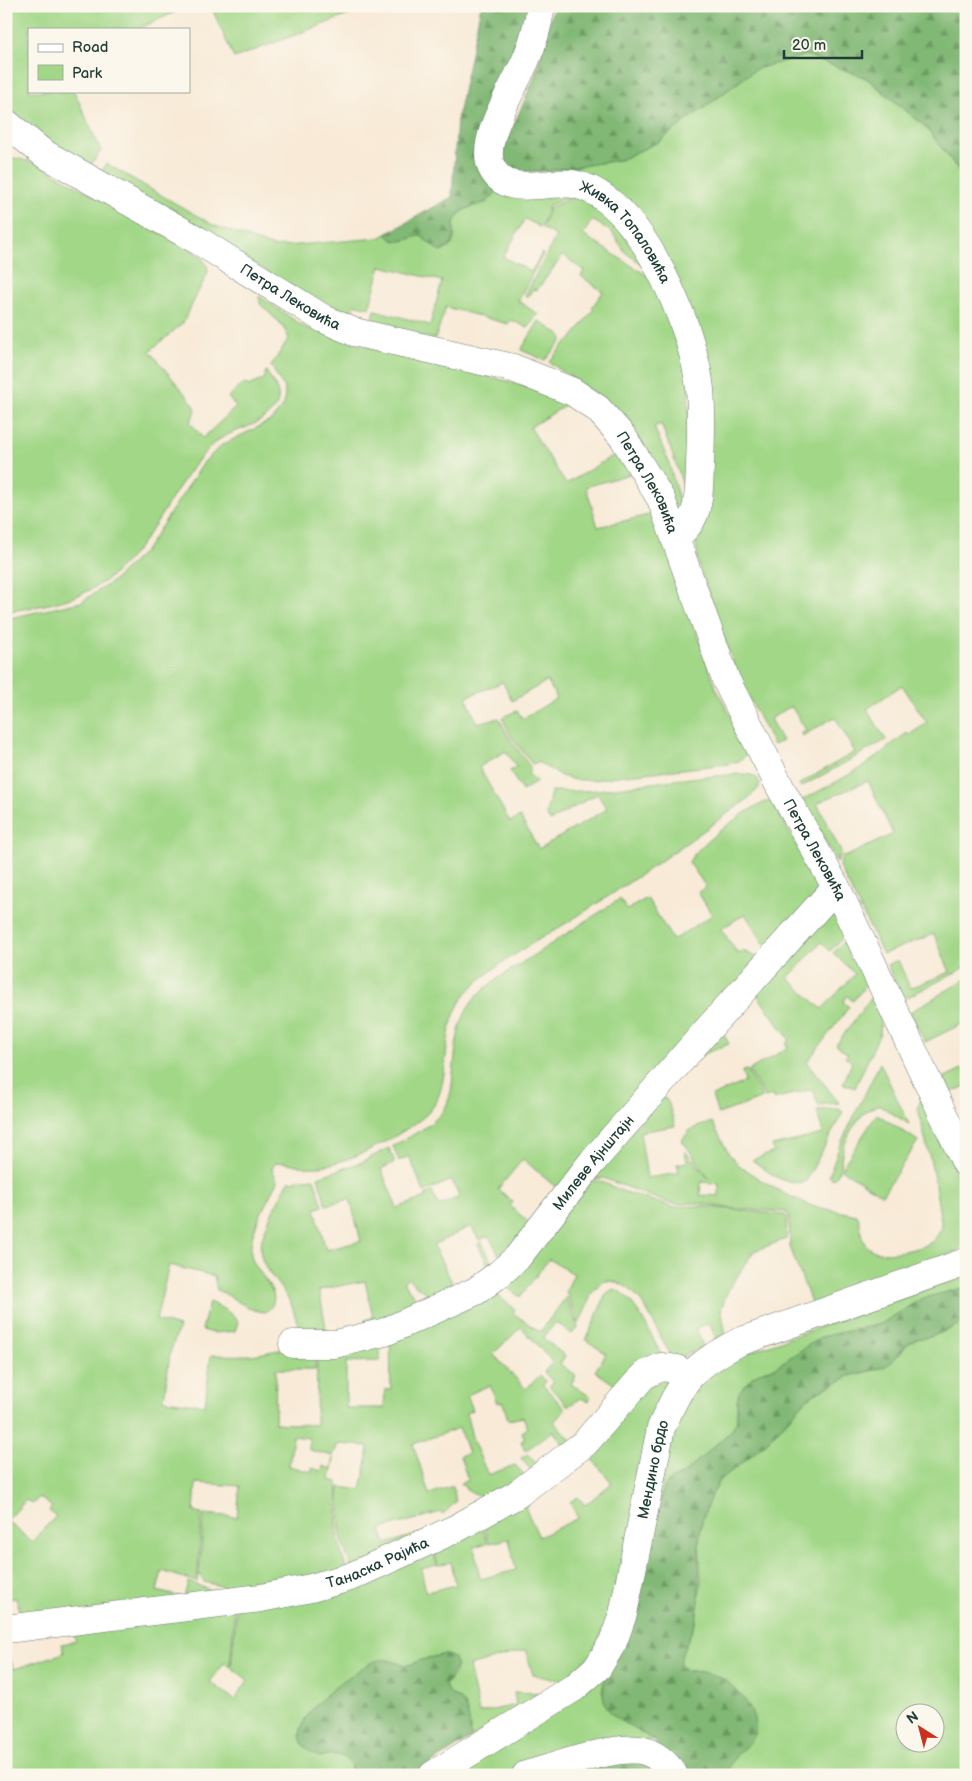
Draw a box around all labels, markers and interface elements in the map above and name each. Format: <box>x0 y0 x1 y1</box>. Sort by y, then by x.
legend <box>28 28 190 92</box>
scale bar <box>784 28 862 60</box>
text: 20 m <box>792 36 826 55</box>
text: Road <box>72 38 108 57</box>
text: Park <box>72 64 103 83</box>
street label: Живка Топаловића <box>576 176 675 286</box>
street label: Петра Лековића <box>237 260 343 335</box>
street label: Петра Лековића <box>612 428 682 536</box>
street label: Петра Лековића <box>779 795 851 904</box>
street label: Милеве Ајнштајн <box>548 1111 638 1214</box>
street label: Мендино брдо <box>633 1417 673 1521</box>
street label: Танаска Рајића <box>324 1533 432 1593</box>
north arrow <box>894 1704 944 1754</box>
text: N <box>903 1708 922 1728</box>

